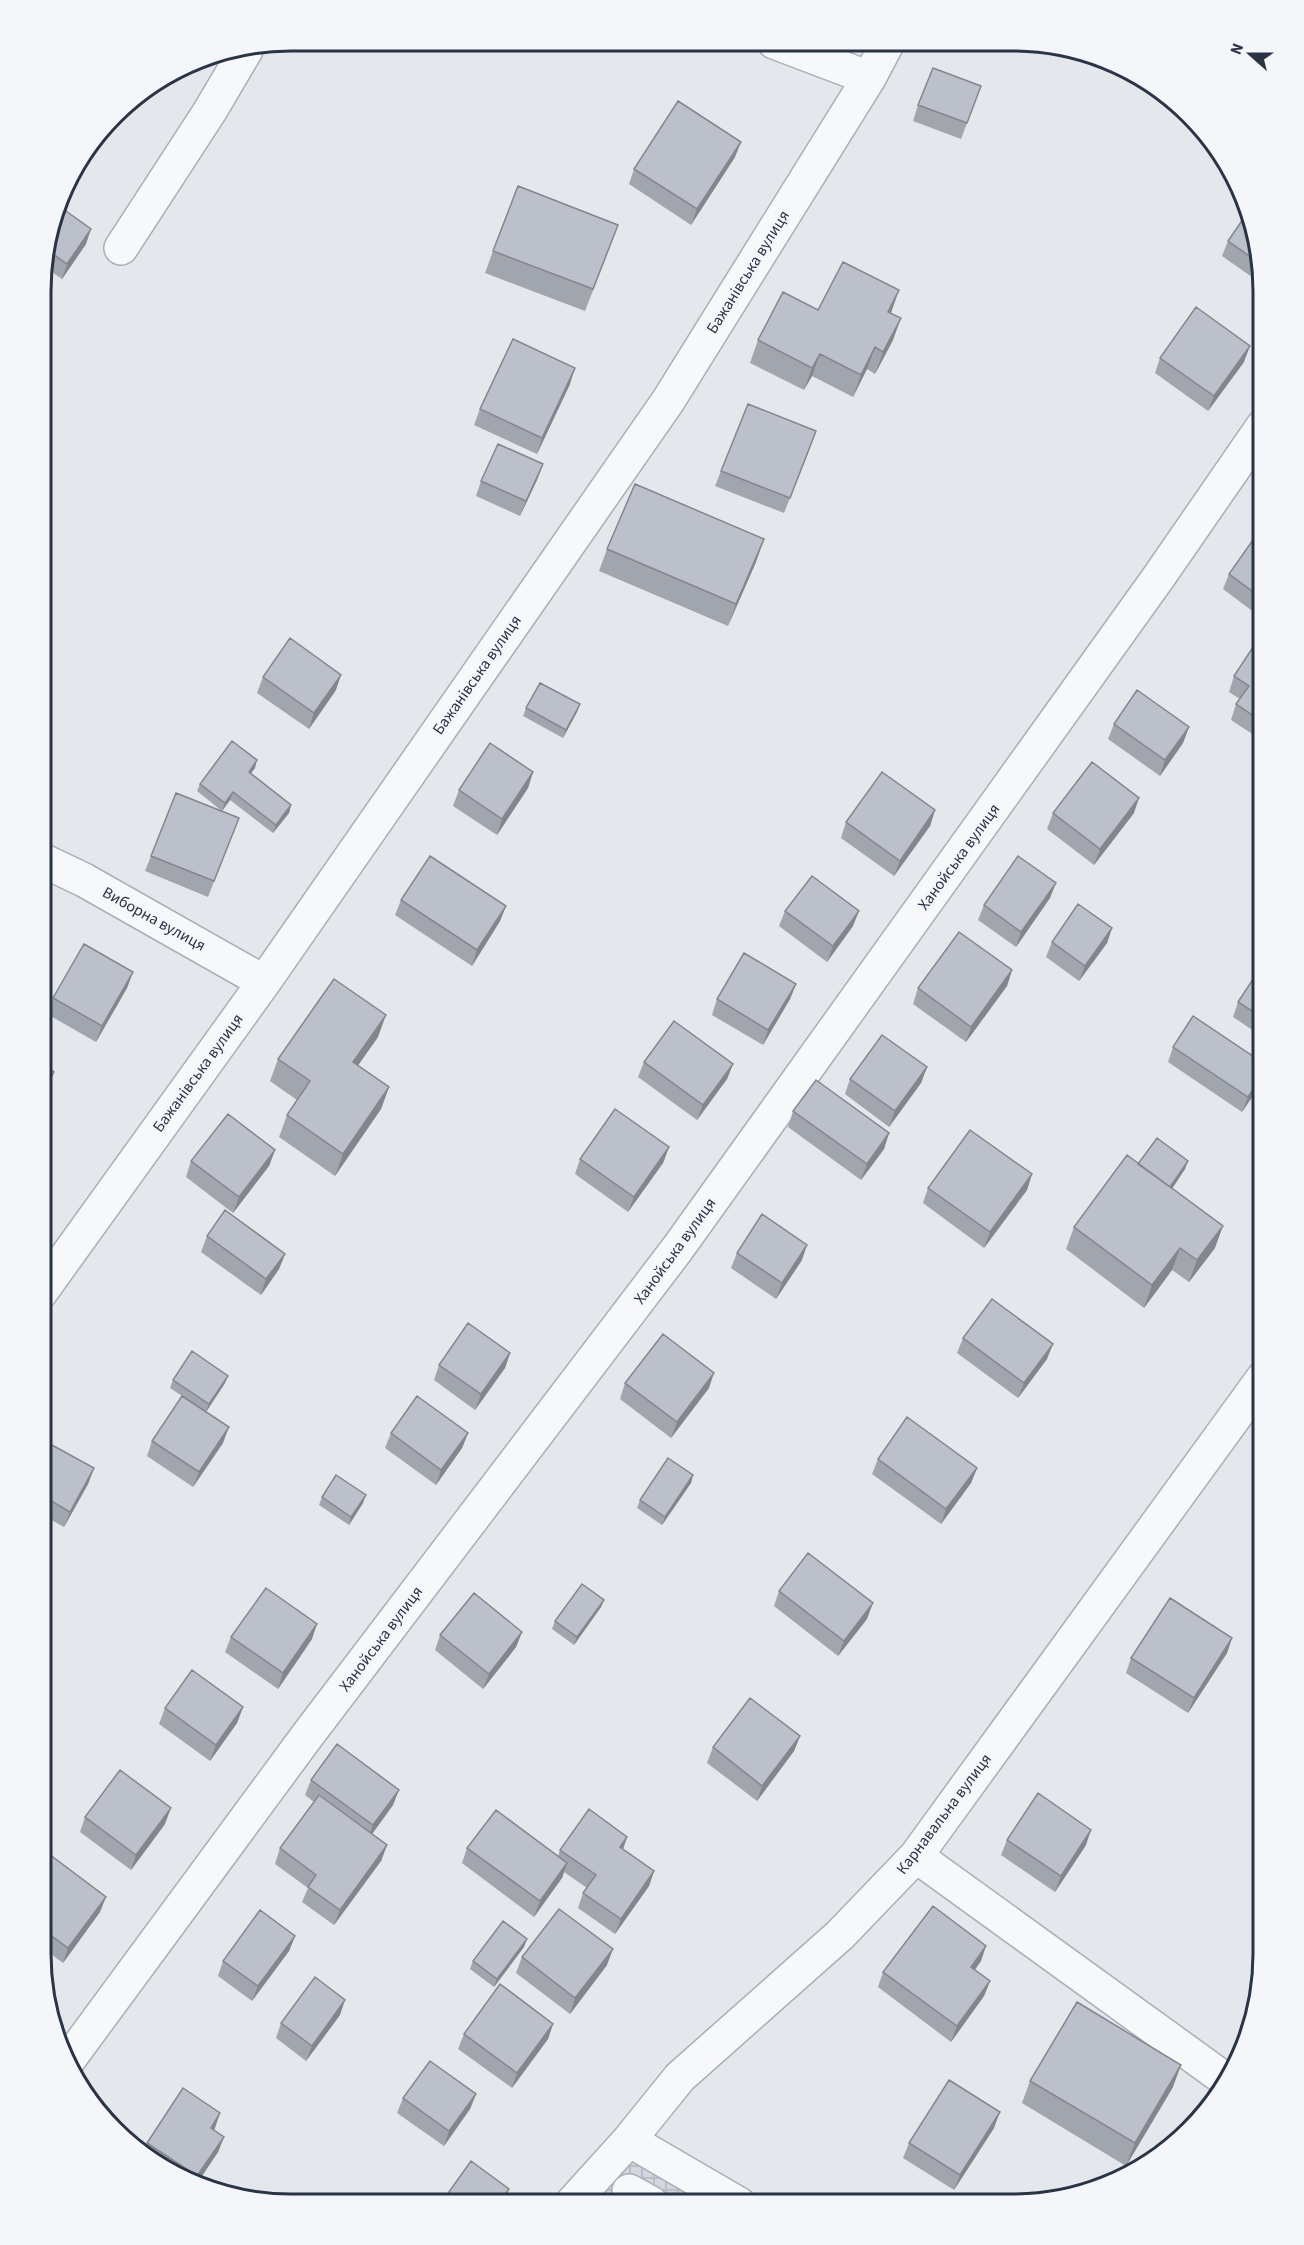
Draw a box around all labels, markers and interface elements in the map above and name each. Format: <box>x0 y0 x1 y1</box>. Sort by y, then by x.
north arrow <box>1220 24 1280 84</box>
text: N <box>1225 40 1249 58</box>
street label: Бажанівська вулиця <box>701 206 795 338</box>
street label: Бажанівська вулиця <box>427 611 527 739</box>
street label: Ханойська вулиця <box>913 799 1005 915</box>
street label: Виборна вулиця <box>98 881 210 957</box>
street label: Бажанівська вулиця <box>147 1009 249 1137</box>
street label: Ханойська вулиця <box>629 1193 721 1309</box>
street label: Ханойська вулиця <box>334 1582 428 1696</box>
street label: Карнавальна вулиця <box>891 1749 997 1879</box>

